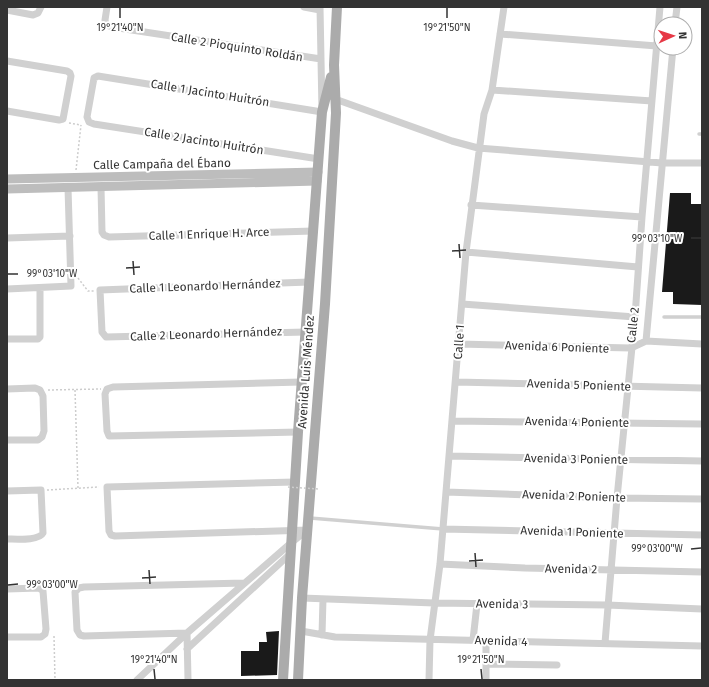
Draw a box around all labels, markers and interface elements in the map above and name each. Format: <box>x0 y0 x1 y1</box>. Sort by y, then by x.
north arrow <box>653 16 693 56</box>
text: 19°21'40"N <box>96 22 144 34</box>
text: 19°21'50"N <box>423 22 471 34</box>
street label: Calle 2 Pioquinto Roldán <box>170 30 304 64</box>
text: N <box>676 32 689 39</box>
street label: Calle 1 Jacinto Huitrón <box>150 77 270 109</box>
street label: Calle 2 Jacinto Huitrón <box>143 125 265 157</box>
street label: Calle Campaña del Ébano <box>93 155 231 172</box>
street label: Calle 1 Enrique H. Arce <box>148 225 270 243</box>
text: 99°03'10"W <box>632 233 683 245</box>
text: 99°03'10"W <box>27 268 78 280</box>
street label: Calle 1 Leonardo Hernández <box>129 276 281 296</box>
street label: Calle 2 <box>624 306 642 343</box>
street label: Avenida Luis Méndez <box>295 315 317 429</box>
street label: Calle 2 Leonardo Hernández <box>130 324 282 344</box>
street label: Calle 1 <box>451 324 467 360</box>
street label: Avenida 6 Poniente <box>505 338 609 356</box>
street label: Avenida 5 Poniente <box>527 376 631 394</box>
street label: Avenida 4 Poniente <box>525 414 629 430</box>
street label: Avenida 3 Poniente <box>524 451 628 467</box>
street label: Avenida 2 Poniente <box>522 487 626 505</box>
street label: Avenida 1 Poniente <box>520 523 624 541</box>
text: 99°03'00"W <box>631 543 684 555</box>
street label: Avenida 2 <box>545 562 597 576</box>
text: 99°03'00"W <box>26 579 79 591</box>
street label: Avenida 3 <box>476 597 528 611</box>
street label: Avenida 4 <box>474 633 528 649</box>
text: 19°21'40"N <box>130 654 178 666</box>
text: 19°21'50"N <box>457 654 505 666</box>

